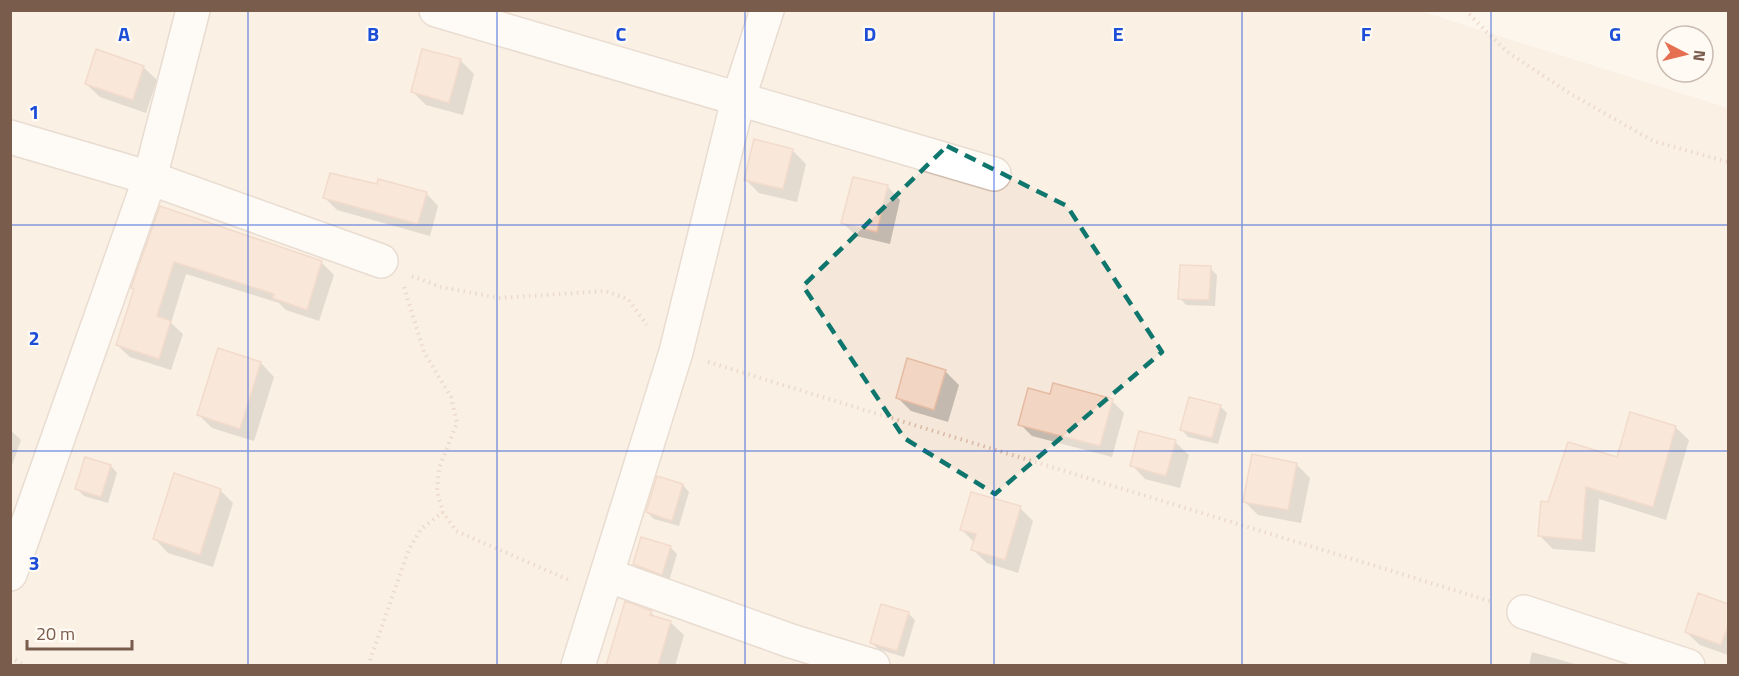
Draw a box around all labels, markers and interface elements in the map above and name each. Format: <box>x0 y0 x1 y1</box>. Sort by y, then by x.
text: A <box>118 18 130 49</box>
text: B <box>367 18 379 49</box>
text: C <box>616 18 627 49</box>
text: D <box>864 18 876 49</box>
text: E <box>1112 18 1124 49</box>
text: F <box>1361 18 1372 49</box>
text: G <box>1609 18 1621 49</box>
north arrow <box>1655 24 1715 84</box>
text: N <box>1687 49 1712 63</box>
text: 1 <box>28 96 40 127</box>
text: 2 <box>28 322 40 353</box>
text: 3 <box>28 547 40 578</box>
scale bar <box>27 613 132 651</box>
text: 20 m <box>36 620 75 647</box>

